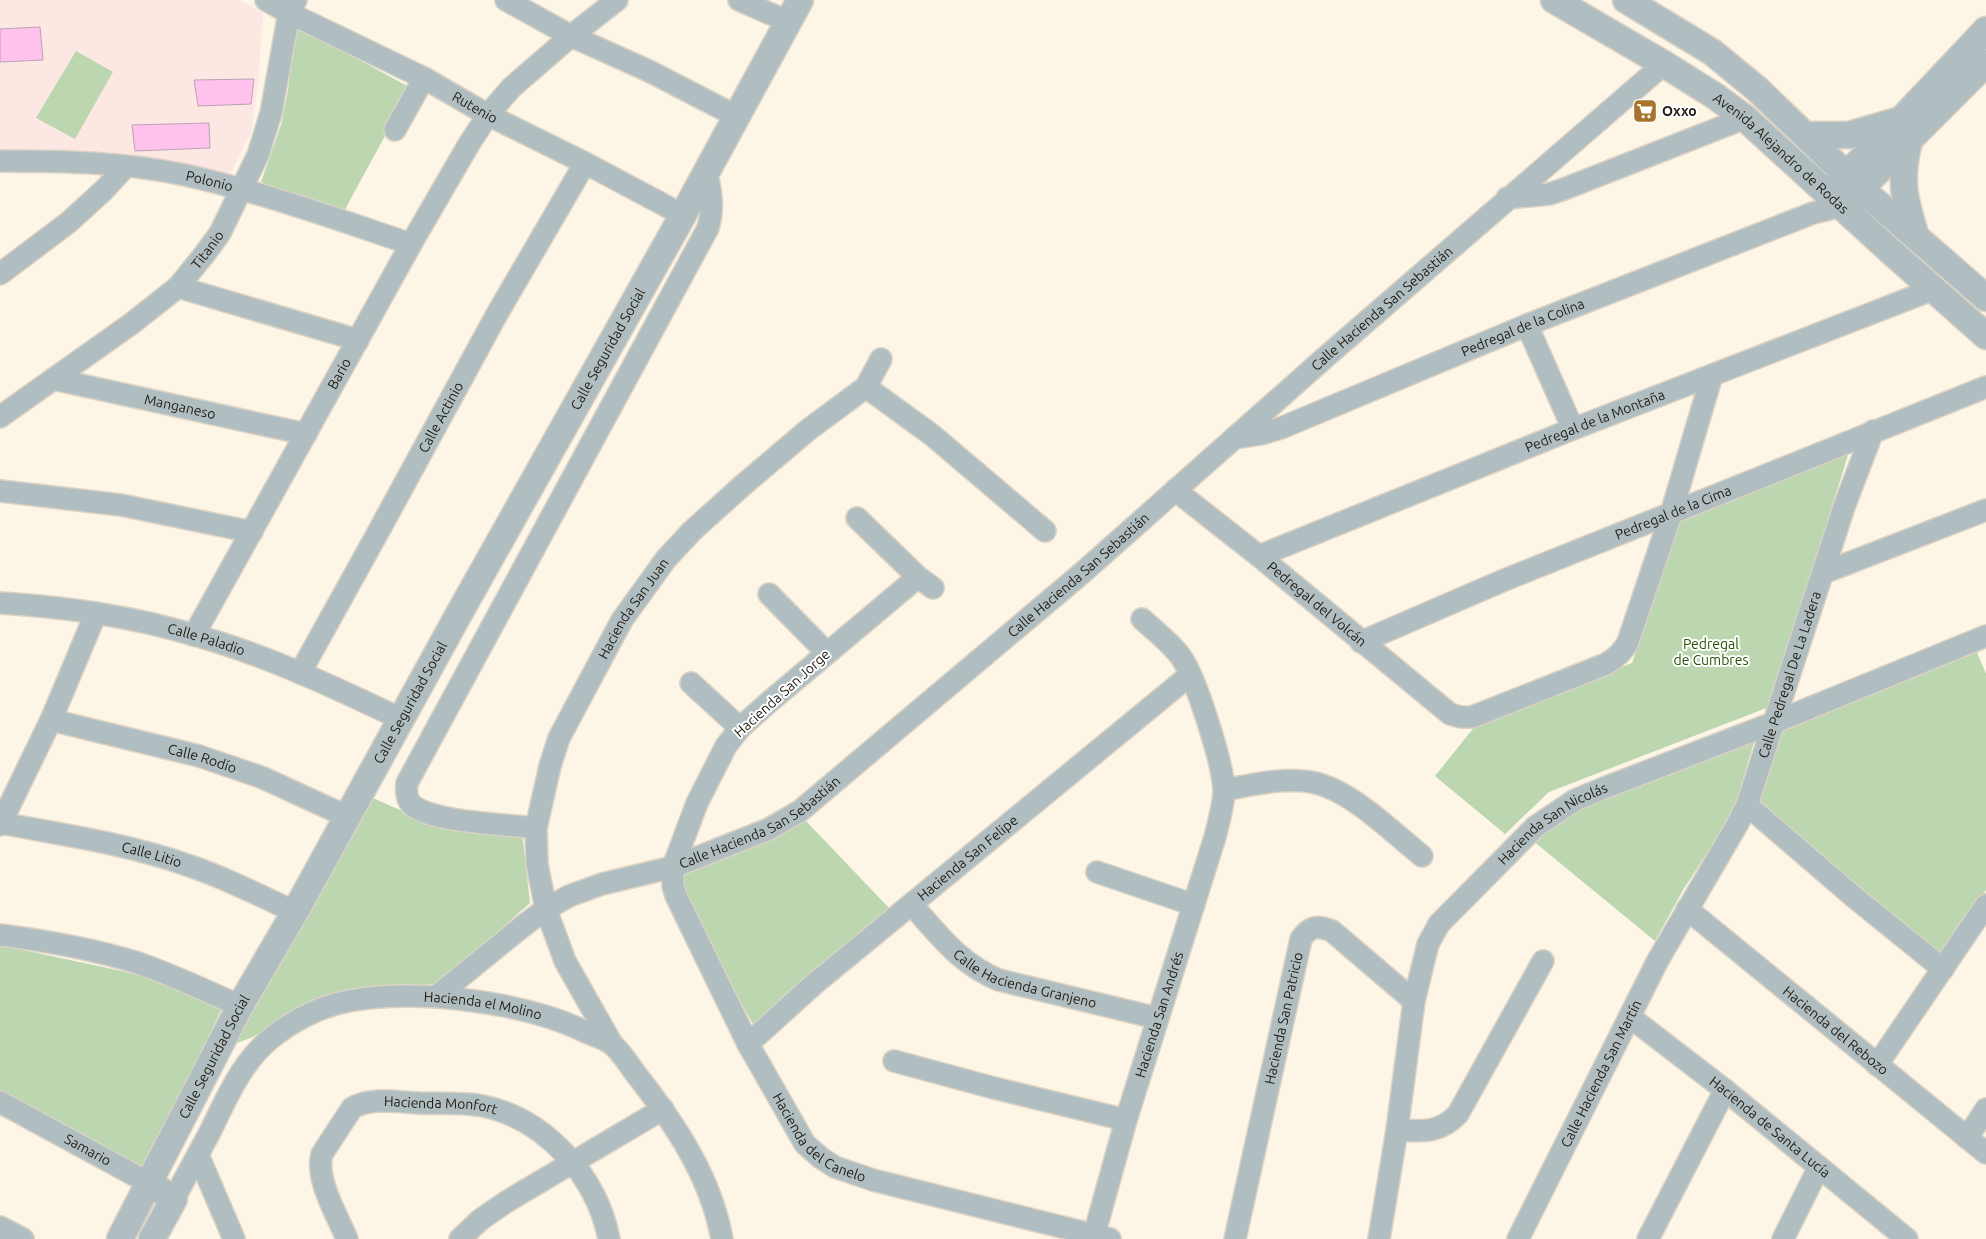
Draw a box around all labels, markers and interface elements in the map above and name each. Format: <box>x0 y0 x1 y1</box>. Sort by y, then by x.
street label: Rutenio <box>449 88 500 126</box>
street label: Avenida Alejandro de Rodas <box>1710 90 1852 217</box>
supermarket icon: Oxxo <box>1632 98 1658 124</box>
place label: Oxxo <box>1662 103 1697 119</box>
street label: Polonio <box>184 167 235 195</box>
street label: Titanio <box>188 227 227 272</box>
street label: Calle Hacienda San Sebastián <box>1308 243 1456 374</box>
street label: Calle Seguridad Social <box>567 285 648 413</box>
street label: Pedregal de la Colina <box>1459 295 1587 360</box>
street label: Bario <box>324 355 354 392</box>
street label: Calle Actinio <box>415 379 467 455</box>
street label: Pedregal de la Montaña <box>1523 386 1667 456</box>
street label: Manganeso <box>143 391 217 422</box>
street label: Pedregal de la Cima <box>1613 482 1734 543</box>
street label: Calle Hacienda San Sebastián <box>1004 510 1152 640</box>
street label: Hacienda San Juan <box>595 555 672 662</box>
street label: Pedregal del Volcán <box>1264 558 1370 650</box>
street label: Calle Pedregal De La Ladera <box>1755 589 1824 760</box>
street label: Calle Paladio <box>166 620 247 659</box>
park label: Pedregal de Cumbres <box>1674 636 1748 668</box>
street label: Calle Seguridad Social <box>370 638 450 767</box>
street label: Hacienda San Jorge <box>731 646 833 740</box>
street label: Calle Rodío <box>166 741 239 776</box>
street label: Calle Hacienda San Sebastián <box>677 773 843 872</box>
street label: Hacienda San Nicolás <box>1494 780 1610 868</box>
street label: Hacienda San Felipe <box>914 812 1021 904</box>
street label: Calle Litio <box>120 839 184 871</box>
street label: Calle Hacienda Granjeno <box>950 946 1098 1011</box>
street label: Hacienda San Andrés <box>1132 949 1187 1080</box>
street label: Hacienda San Patricio <box>1261 951 1306 1086</box>
street label: Hacienda del Rebozo <box>1780 983 1892 1078</box>
street label: Hacienda el Molino <box>423 988 544 1023</box>
street label: Calle Seguridad Social <box>175 992 253 1121</box>
street label: Calle Hacienda San Martín <box>1557 997 1645 1150</box>
street label: Hacienda de Santa Lucía <box>1706 1073 1834 1181</box>
street label: Hacienda del Canelo <box>770 1090 868 1185</box>
street label: Hacienda Monfort <box>384 1093 500 1117</box>
street label: Samario <box>62 1131 114 1169</box>

